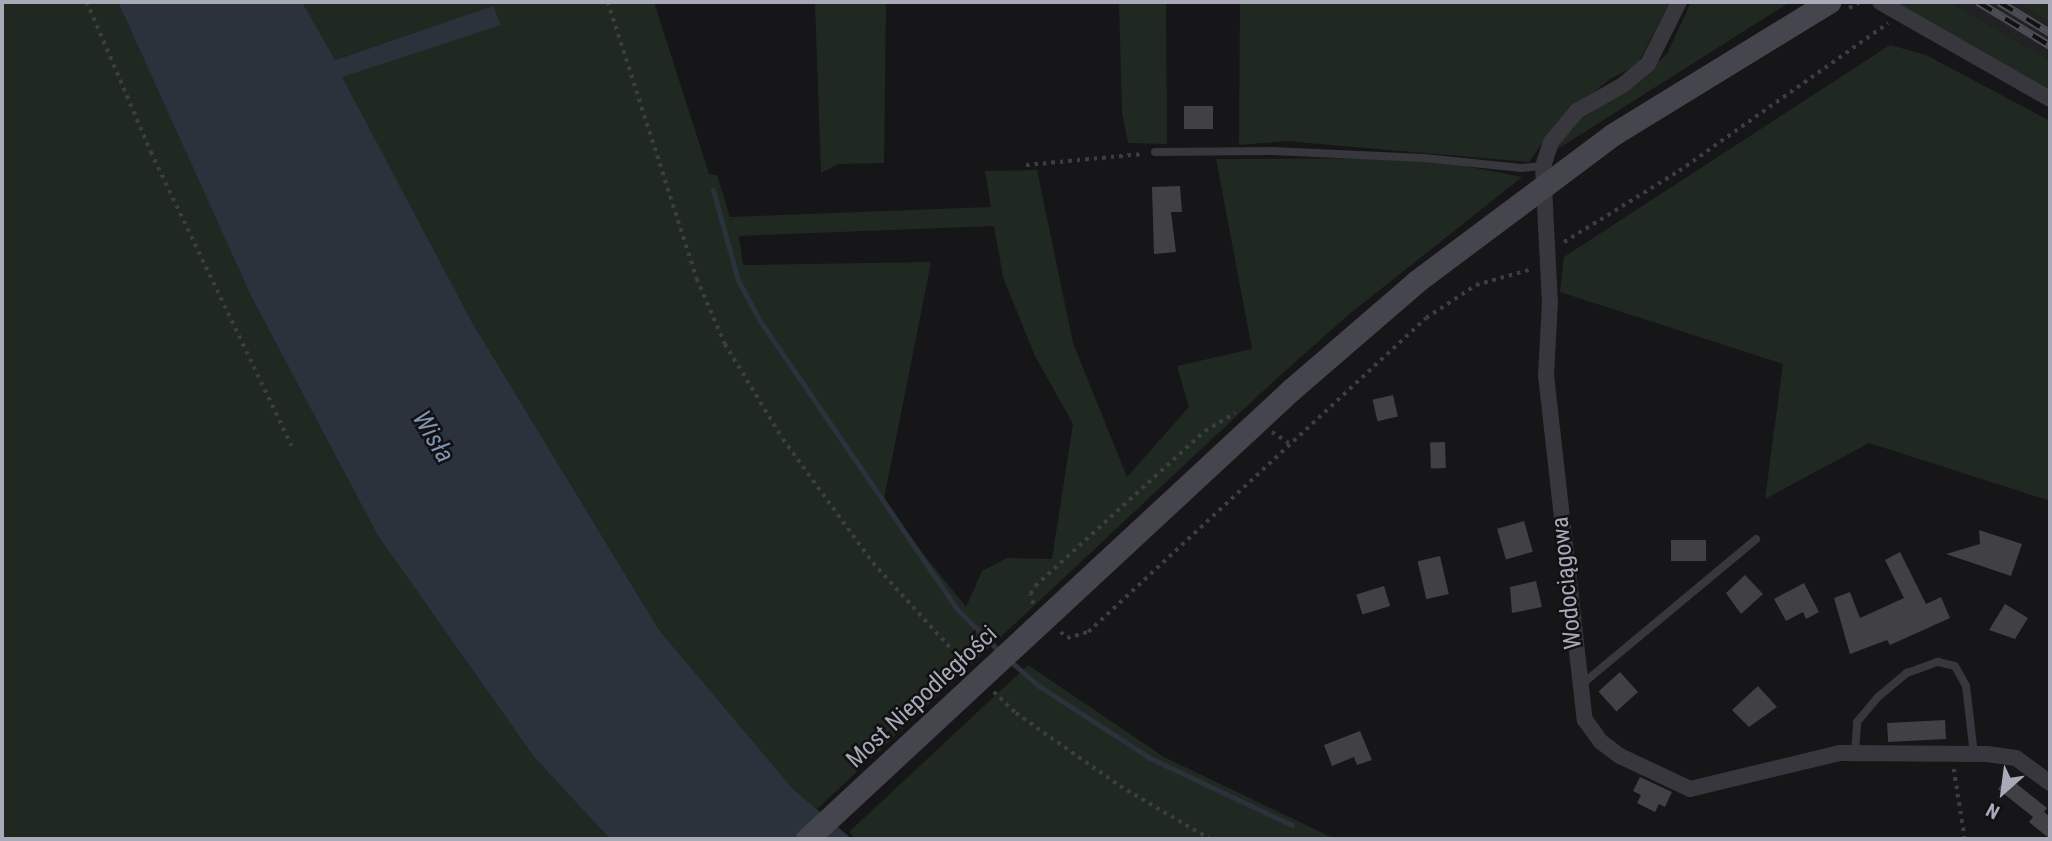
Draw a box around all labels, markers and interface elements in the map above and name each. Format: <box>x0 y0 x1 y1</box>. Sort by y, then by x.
water label: Wisła <box>405 405 461 469</box>
street label: Wodociągowa <box>1546 515 1588 651</box>
street label: Most Niepodległości <box>841 620 1003 774</box>
north arrow <box>1968 757 2038 827</box>
text: N <box>1982 798 2003 824</box>

